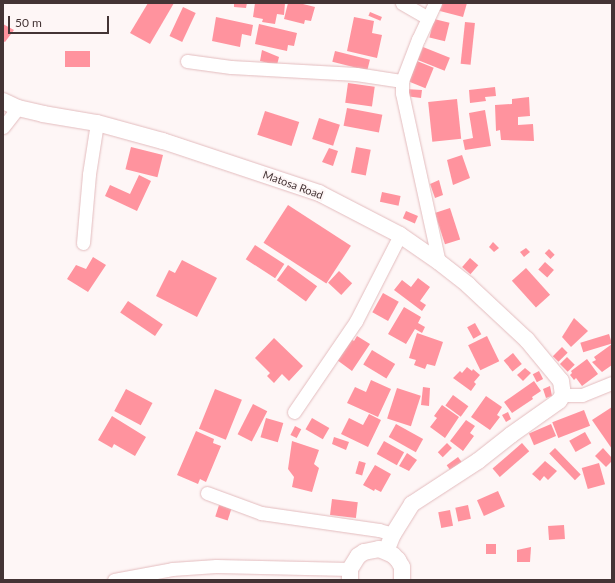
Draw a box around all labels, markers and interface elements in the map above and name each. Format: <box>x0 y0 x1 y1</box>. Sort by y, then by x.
scale bar <box>10 8 111 34</box>
text: 50 m <box>15 15 42 30</box>
street label: Matosa Road <box>261 168 325 202</box>

